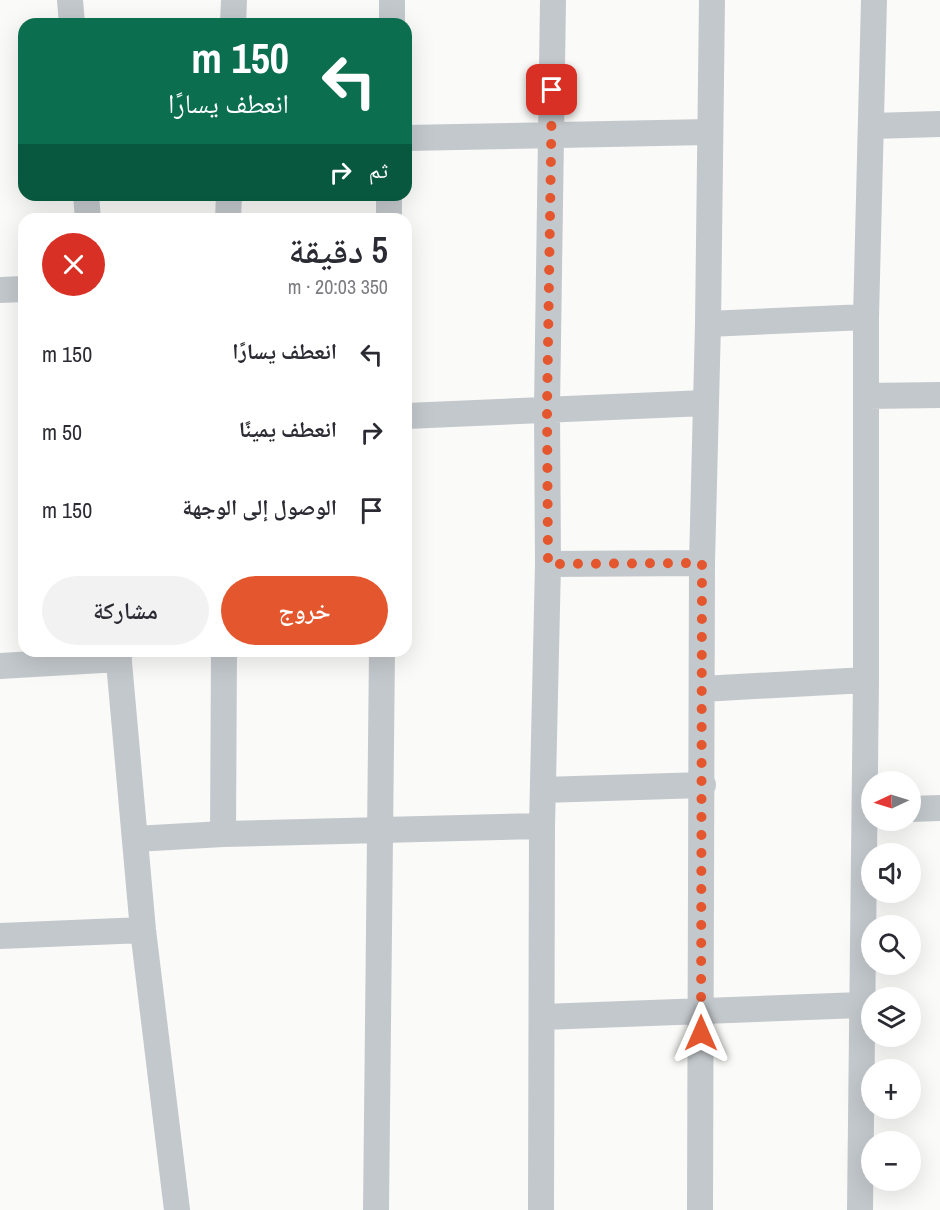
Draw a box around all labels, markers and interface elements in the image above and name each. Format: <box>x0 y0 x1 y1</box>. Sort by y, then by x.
text: 150 m <box>191 30 289 86</box>
icon: left <box>310 42 388 120</box>
pin <box>526 64 577 115</box>
icon: arrive <box>535 73 568 106</box>
text: انعطف يسارًا <box>168 85 289 121</box>
text: ثم <box>369 155 388 185</box>
icon: right <box>324 156 357 189</box>
text: 5 دقيقة <box>289 226 388 274</box>
button: close <box>42 233 105 296</box>
text: 350 m · 20:03 <box>288 273 388 300</box>
text: انعطف يسارًا <box>232 336 337 366</box>
icon: left <box>355 338 388 371</box>
text: 150 m <box>42 339 92 369</box>
text: انعطف يمينًا <box>239 414 337 444</box>
icon: right <box>355 416 388 449</box>
text: 50 m <box>42 417 82 447</box>
text: الوصول إلى الوجهة <box>182 492 337 522</box>
icon: arrive <box>355 494 388 527</box>
text: 150 m <box>42 495 92 525</box>
button: مشاركة <box>42 576 209 645</box>
button: خروج <box>221 576 388 645</box>
north arrow <box>861 771 921 831</box>
map controls <box>861 771 921 1191</box>
button: sound <box>861 843 921 903</box>
button: search <box>861 915 921 975</box>
button: layers <box>861 987 921 1047</box>
position arrow <box>669 1001 733 1065</box>
button: + <box>861 1059 921 1119</box>
button: − <box>861 1131 921 1191</box>

